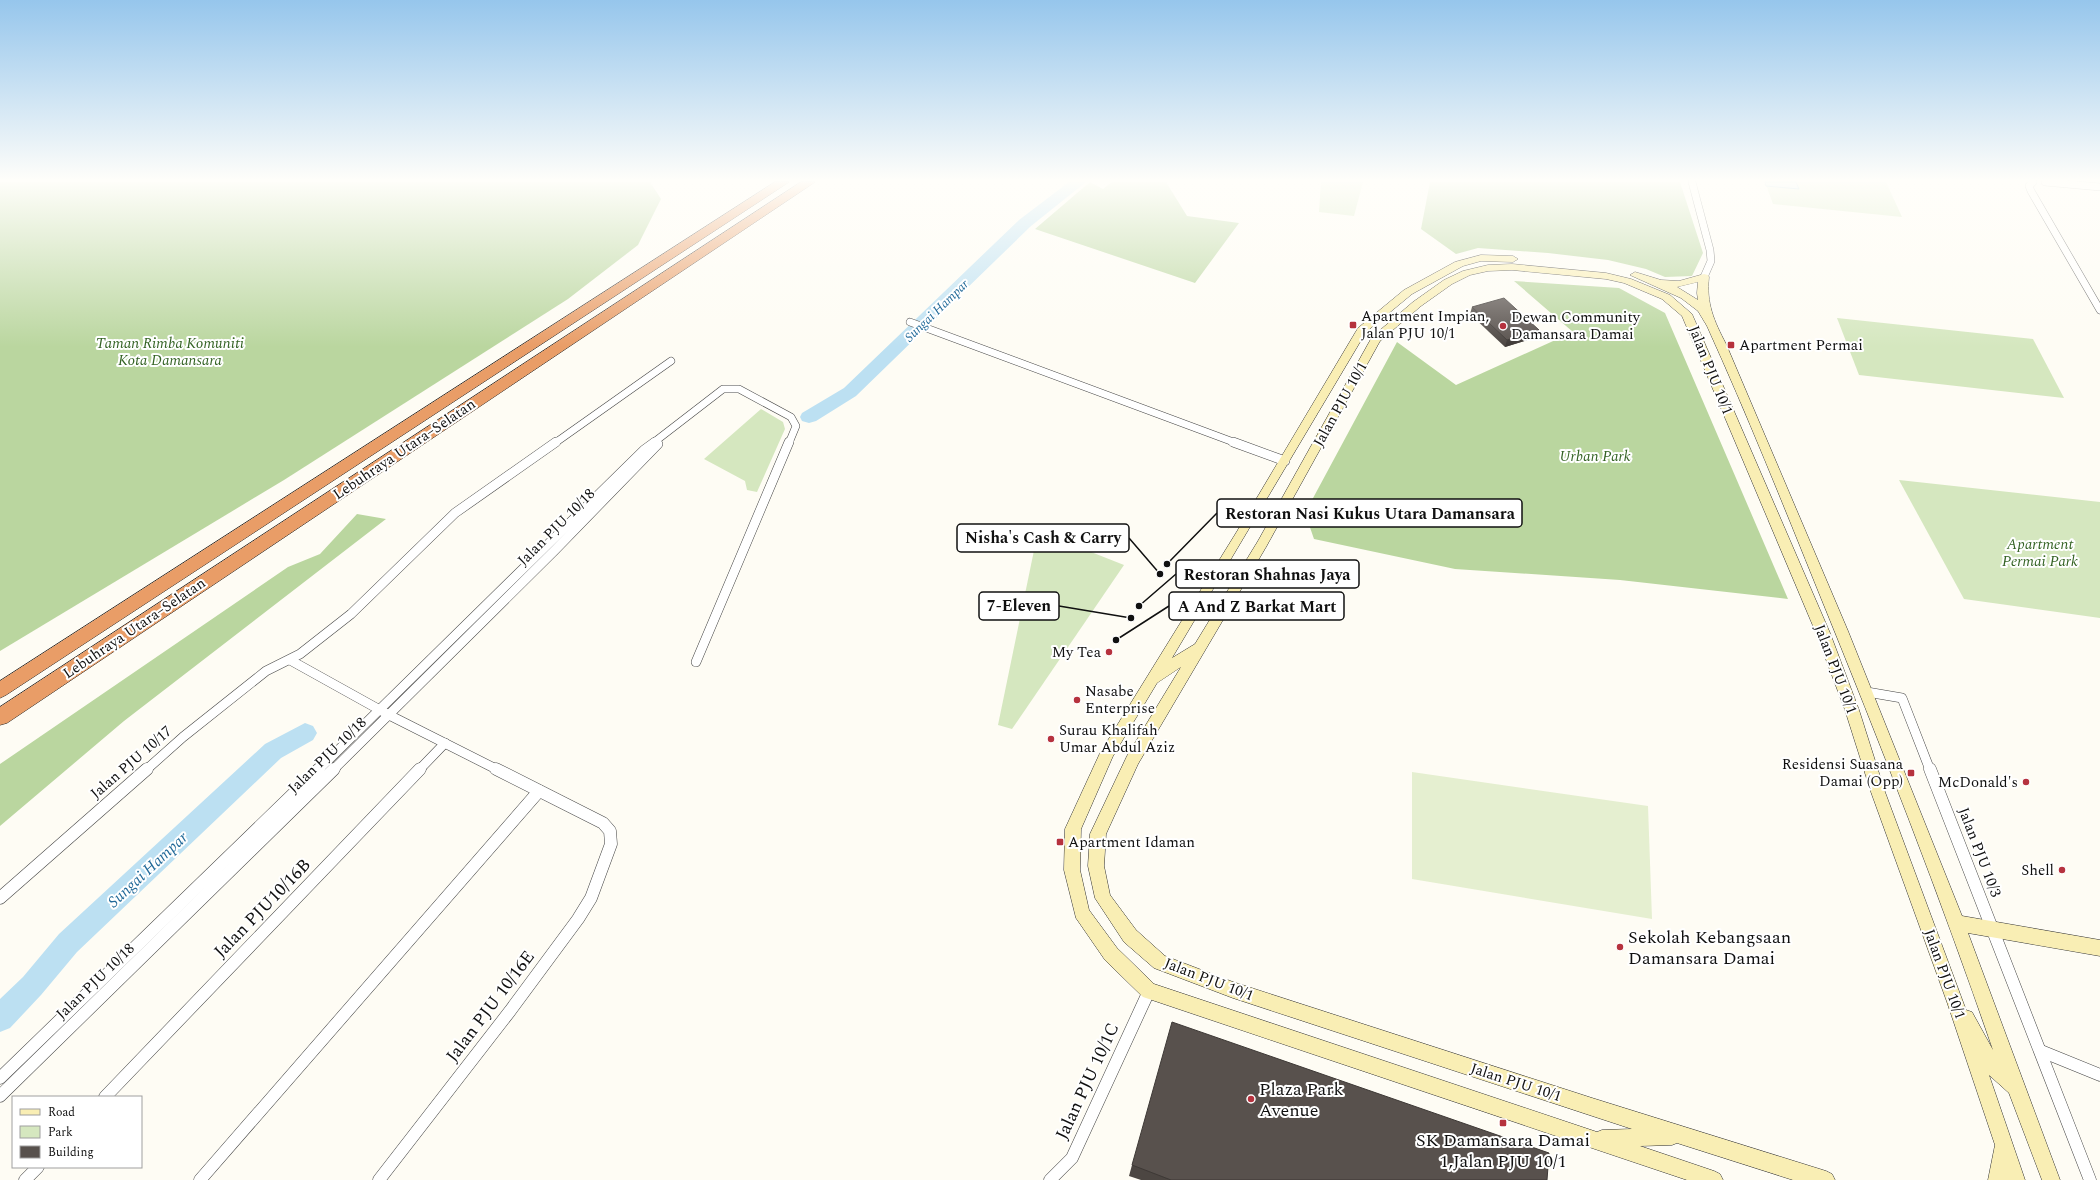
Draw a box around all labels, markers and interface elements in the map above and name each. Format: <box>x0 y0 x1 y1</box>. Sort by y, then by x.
water label: Sungai Hampar <box>900 274 974 347</box>
place label: Apartment Impian, Jalan PJU 10/1 <box>1361 305 1490 345</box>
place label: Dewan Community Damansara Damai <box>1511 306 1641 346</box>
marker: Apartment Impian, Jalan PJU 10/1 <box>1348 320 1358 330</box>
marker: Dewan Community Damansara Damai <box>1498 321 1508 331</box>
street label: Jalan PJU 10/1 <box>1682 322 1739 418</box>
park label: Taman Rimba Komuniti Kota Damansara <box>96 332 244 372</box>
place label: Apartment Permai <box>1739 334 1863 357</box>
marker: Apartment Permai <box>1726 340 1736 350</box>
street label: Jalan PJU 10/1 <box>1307 357 1373 451</box>
street label: Lebuhraya Utara–Selatan <box>328 393 481 506</box>
park label: Urban Park <box>1559 445 1631 468</box>
street label: Jalan PJU 10/18 <box>512 483 601 572</box>
callout: Restoran Nasi Kukus Utara Damansara <box>1217 499 1522 527</box>
text: Restoran Nasi Kukus Utara Damansara <box>1225 502 1516 526</box>
callout: Nisha's Cash & Carry <box>957 524 1129 552</box>
text: Nisha's Cash & Carry <box>965 526 1122 550</box>
park label: Apartment Permai Park <box>2002 533 2078 573</box>
callout: Restoran Shahnas Jaya <box>1176 560 1359 588</box>
text: Restoran Shahnas Jaya <box>1183 563 1351 587</box>
street label: Lebuhraya Utara–Selatan <box>58 572 211 685</box>
callout: 7-Eleven <box>979 592 1059 620</box>
callout: A And Z Barkat Mart <box>1169 592 1344 620</box>
text: 7-Eleven <box>987 594 1051 618</box>
text: A And Z Barkat Mart <box>1178 595 1336 619</box>
street label: Jalan PJU 10/1 <box>1808 621 1863 717</box>
place label: My Tea <box>1052 641 1102 664</box>
marker: My Tea <box>1104 647 1114 657</box>
place label: Nasabe Enterprise <box>1085 680 1155 720</box>
marker: Nasabe Enterprise <box>1072 695 1082 705</box>
street label: Jalan PJU 10/18 <box>283 712 372 799</box>
place label: Surau Khalifah Umar Abdul Aziz <box>1059 719 1175 759</box>
street label: Jalan PJU 10/17 <box>85 720 177 805</box>
marker: Surau Khalifah Umar Abdul Aziz <box>1046 734 1056 744</box>
place label: Residensi Suasana Damai (Opp) <box>1782 753 1904 793</box>
marker: Residensi Suasana Damai (Opp) <box>1906 768 1916 778</box>
place label: McDonald's <box>1938 771 2018 794</box>
marker: McDonald's <box>2021 777 2031 787</box>
street label: Jalan PJU 10/3 <box>1952 804 2007 901</box>
water label: Sungai Hampar <box>102 826 194 913</box>
place label: Apartment Idaman <box>1068 831 1195 854</box>
marker: Apartment Idaman <box>1055 837 1065 847</box>
street label: Jalan PJU10/16B <box>208 852 317 964</box>
place label: Shell <box>2021 859 2054 882</box>
marker: Shell <box>2057 865 2067 875</box>
place label: Sekolah Kebangsaan Damansara Damai <box>1628 924 1791 972</box>
street label: Jalan PJU 10/1 <box>1918 926 1971 1022</box>
street label: Jalan PJU 10/18 <box>51 938 140 1025</box>
marker: Sekolah Kebangsaan Damansara Damai <box>1615 942 1625 952</box>
street label: Jalan PJU 10/16E <box>439 945 542 1068</box>
street label: Jalan PJU 10/1 <box>1161 952 1257 1007</box>
street label: Jalan PJU 10/1C <box>1049 1018 1126 1144</box>
street label: Jalan PJU 10/1 <box>1467 1057 1564 1108</box>
place label: Plaza Park Avenue <box>1259 1076 1344 1124</box>
marker: Plaza Park Avenue <box>1246 1094 1256 1104</box>
legend <box>12 1096 142 1168</box>
text: Road <box>48 1103 75 1122</box>
marker: SK Damansara Damai 1,Jalan PJU 10/1 <box>1498 1118 1508 1128</box>
text: Park <box>48 1123 73 1142</box>
place label: SK Damansara Damai 1,Jalan PJU 10/1 <box>1416 1127 1590 1175</box>
text: Building <box>48 1143 94 1162</box>

